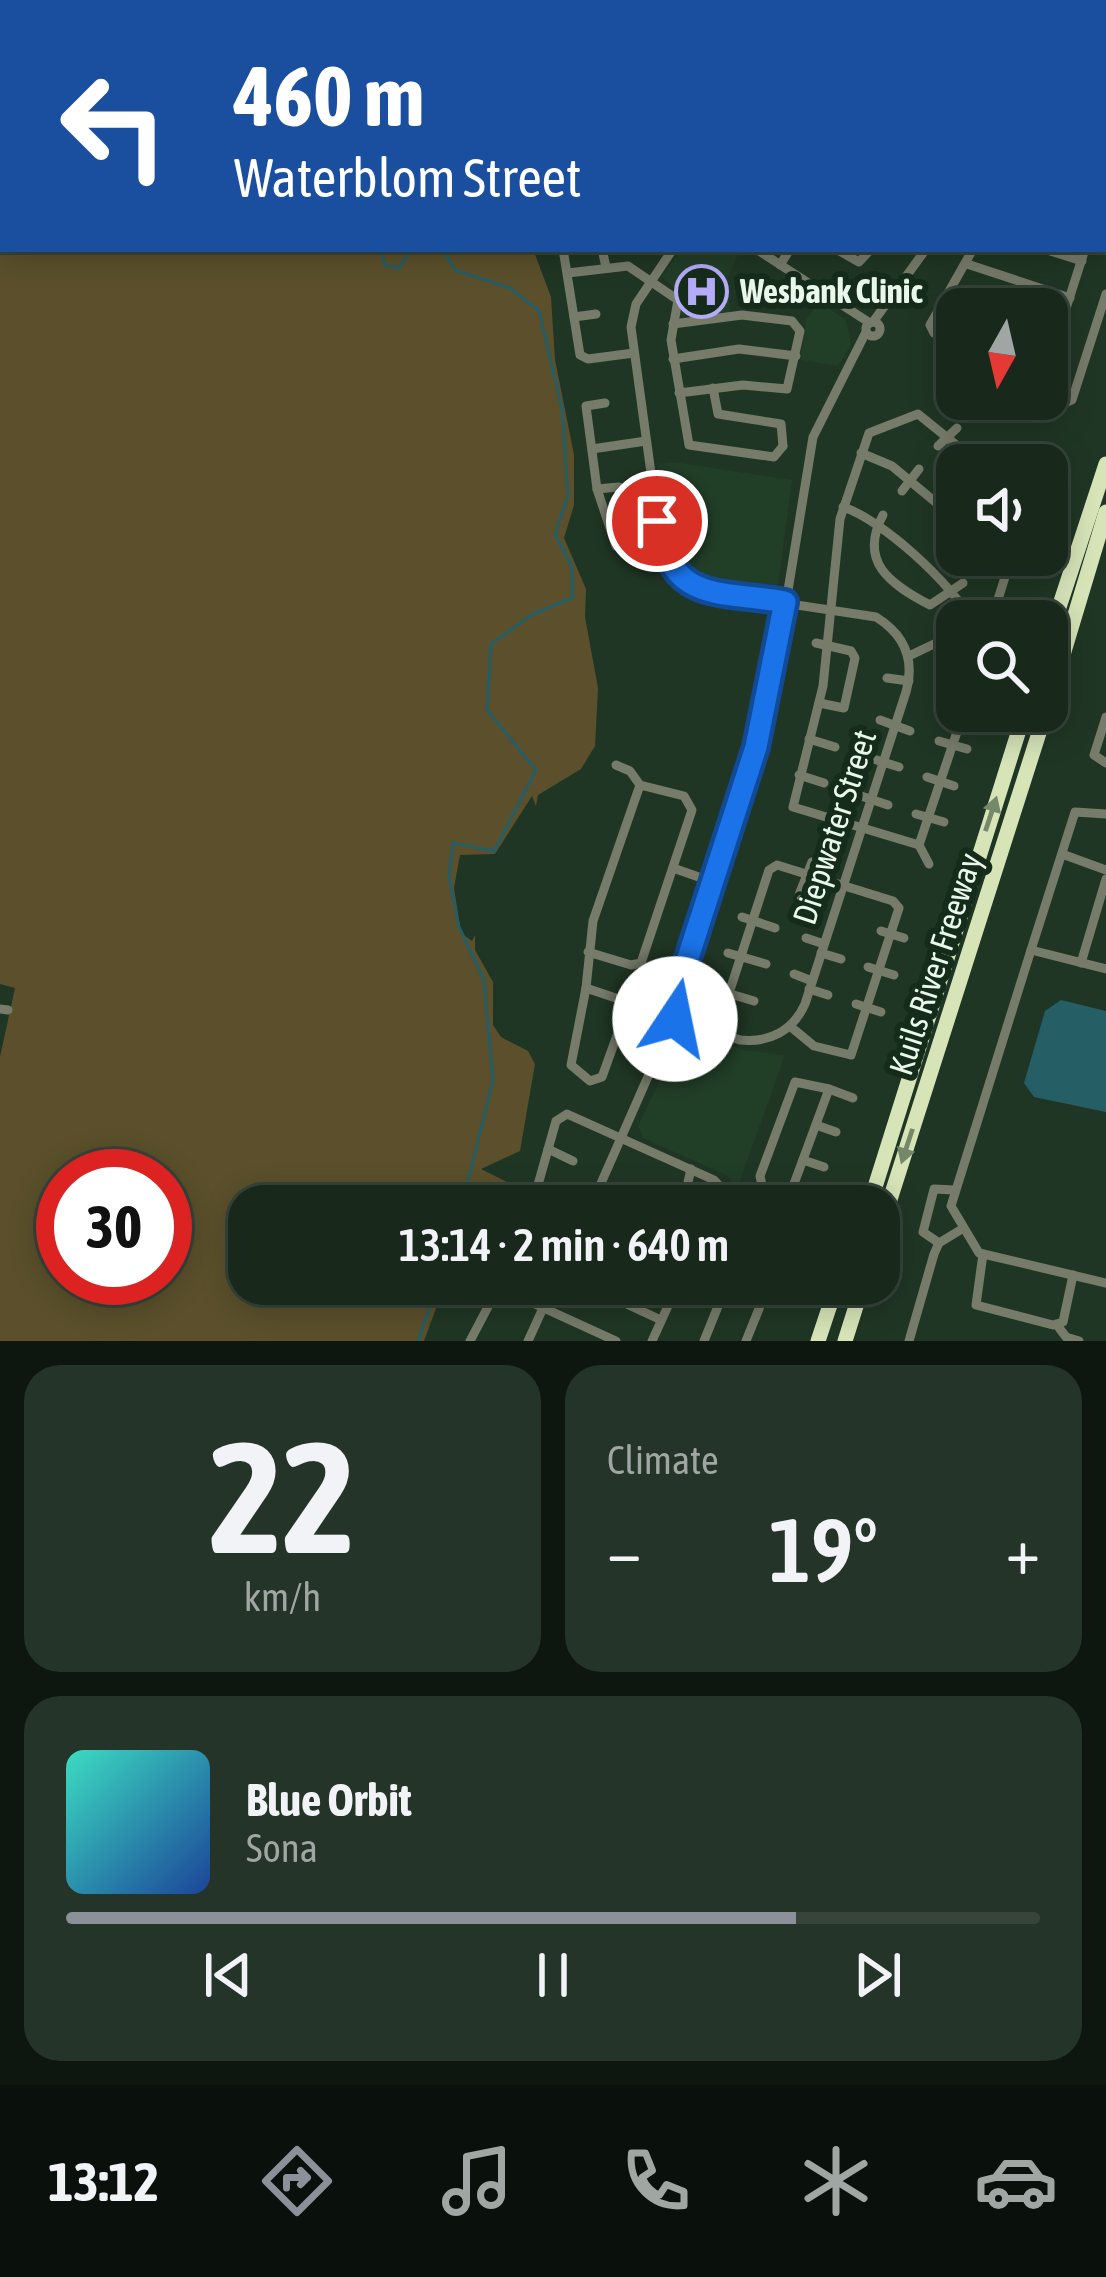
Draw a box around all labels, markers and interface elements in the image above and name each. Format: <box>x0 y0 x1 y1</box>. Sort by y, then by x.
icon: left <box>36 48 192 204</box>
text: 460 m <box>234 48 424 144</box>
text: Waterblom Street <box>234 147 582 208</box>
hospital icon: Wesbank Clinic <box>673 263 729 319</box>
place label: Wesbank Clinic <box>739 272 923 310</box>
north arrow <box>936 288 1068 420</box>
map controls <box>936 288 1068 732</box>
button: sound <box>936 444 1068 576</box>
pin <box>606 470 708 572</box>
icon: arrive <box>624 488 690 554</box>
button: search <box>936 600 1068 732</box>
street label: Diepwater Street <box>785 725 883 929</box>
one-way arrow <box>983 795 1002 832</box>
street label: Kuils River Freeway <box>881 848 989 1080</box>
position arrow <box>612 956 738 1082</box>
one-way arrow <box>897 1128 916 1165</box>
speed limit sign: 30 <box>36 1149 192 1305</box>
text: 13:14 · 2 min · 640 m <box>399 1219 729 1271</box>
text: 22 <box>209 1407 356 1586</box>
text: Climate <box>607 1438 719 1482</box>
text: 19° <box>769 1498 878 1601</box>
text: − <box>607 1512 641 1588</box>
text: + <box>1006 1512 1040 1588</box>
text: km/h <box>244 1575 321 1619</box>
text: Blue Orbit <box>246 1774 412 1826</box>
text: Sona <box>246 1826 318 1870</box>
icon: previous <box>195 1942 261 2008</box>
icon: pause <box>520 1942 586 2008</box>
icon: next <box>845 1942 911 2008</box>
icon: directions <box>255 2139 339 2223</box>
icon: music <box>435 2139 519 2223</box>
icon: phone <box>614 2139 698 2223</box>
icon: climate <box>794 2139 878 2223</box>
icon: car <box>974 2139 1058 2223</box>
text: 13:12 <box>48 2151 159 2212</box>

